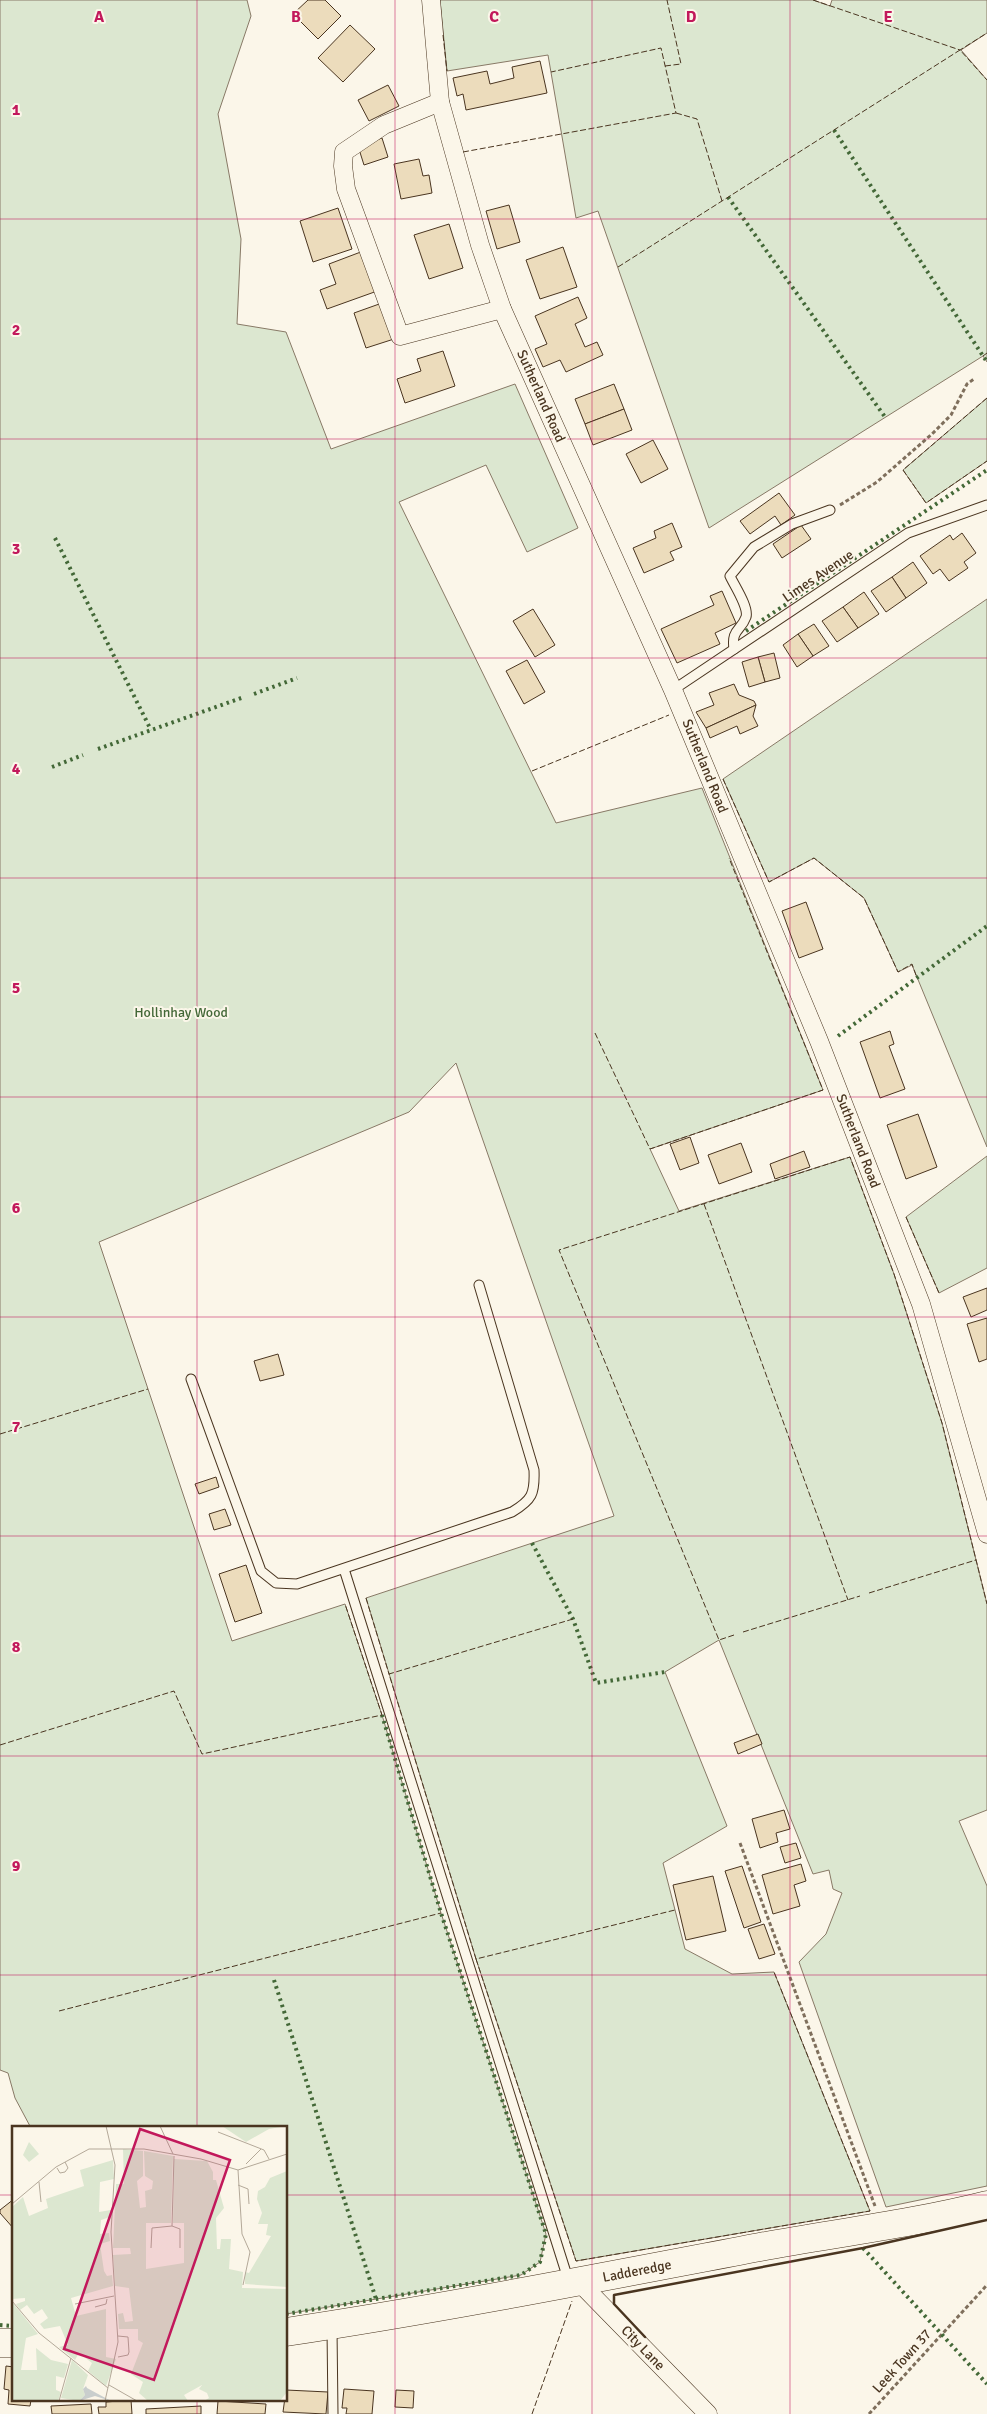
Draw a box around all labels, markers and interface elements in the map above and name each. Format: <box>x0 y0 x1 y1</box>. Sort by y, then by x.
text: A <box>94 7 105 27</box>
text: B <box>291 7 301 27</box>
text: C <box>489 7 499 27</box>
text: D <box>686 7 697 27</box>
text: E <box>883 7 893 27</box>
text: 1 <box>12 100 21 120</box>
text: 2 <box>12 320 20 340</box>
street label: Sutherland Road <box>513 347 569 445</box>
text: 3 <box>12 539 20 559</box>
street label: Limes Avenue <box>779 546 857 606</box>
street label: Sutherland Road <box>678 717 732 815</box>
text: 4 <box>12 759 21 779</box>
text: 5 <box>12 978 20 998</box>
park label: Hollinhay Wood <box>134 1004 228 1021</box>
street label: Sutherland Road <box>832 1092 884 1190</box>
text: 6 <box>12 1198 21 1218</box>
text: 7 <box>12 1417 21 1437</box>
text: 8 <box>12 1637 21 1657</box>
text: 9 <box>12 1856 21 1876</box>
inset map <box>12 2126 288 2402</box>
street label: Ladderedge <box>601 2256 673 2286</box>
street label: City Lane <box>618 2322 668 2374</box>
street label: Leek Town 37 <box>869 2326 935 2396</box>

